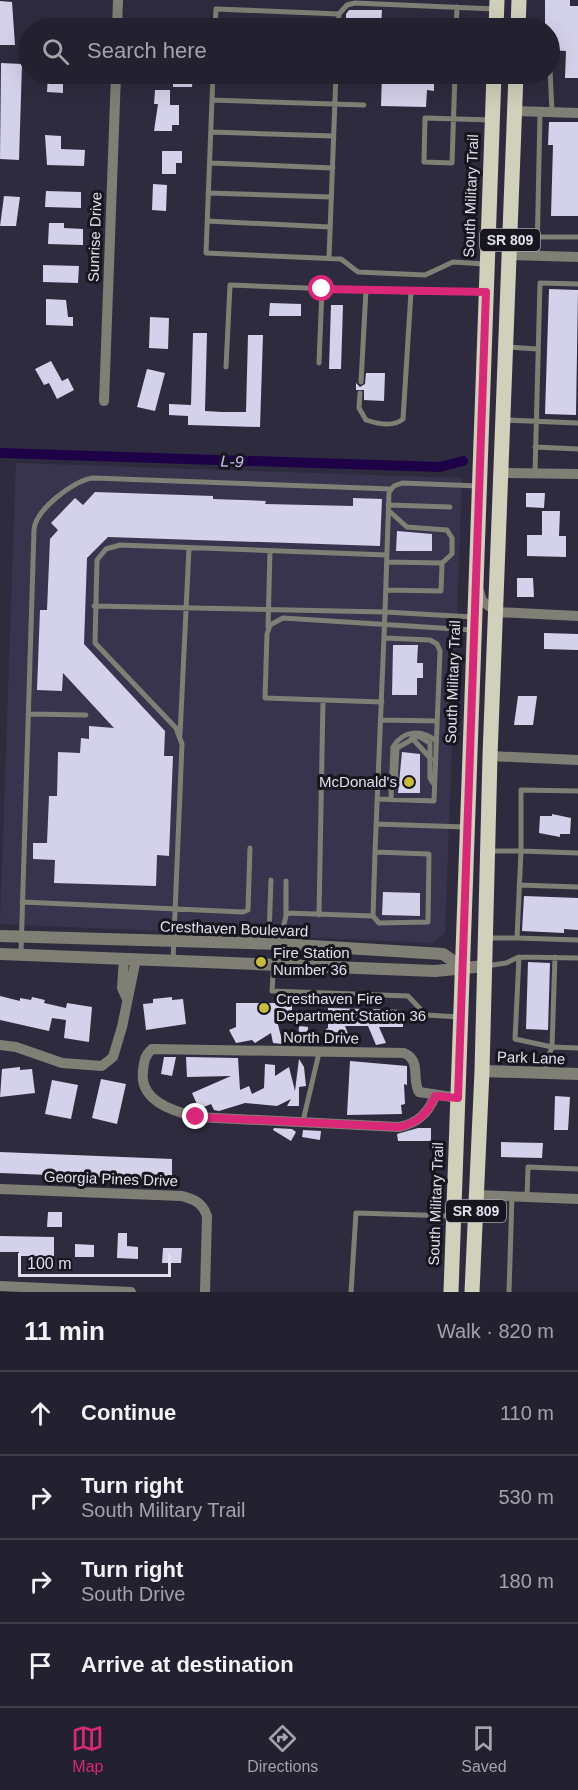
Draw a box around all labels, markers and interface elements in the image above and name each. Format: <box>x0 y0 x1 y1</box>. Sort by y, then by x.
search box <box>18 18 560 84</box>
icon: search <box>39 35 72 68</box>
text: Search here <box>87 38 207 63</box>
street label: South Military Trail <box>460 134 481 258</box>
street label: Sunrise Drive <box>84 192 105 282</box>
road number: SR 809 <box>480 229 540 251</box>
route start <box>308 275 334 301</box>
water label: L-9 <box>220 453 244 470</box>
street label: South Military Trail <box>442 620 463 744</box>
place label: McDonald's <box>319 773 397 790</box>
marker: McDonald's <box>402 775 416 789</box>
street label: Cresthaven Boulevard <box>160 917 308 940</box>
place label: Fire Station Number 36 <box>273 944 350 978</box>
marker: Fire Station Number 36 <box>254 955 268 969</box>
place label: Cresthaven Fire Department Station 36 <box>276 990 426 1024</box>
marker: Cresthaven Fire Department Station 36 <box>257 1001 271 1015</box>
street label: North Drive <box>283 1028 359 1047</box>
street label: Park Lane <box>497 1048 565 1067</box>
route end <box>182 1103 208 1129</box>
street label: South Military Trail <box>425 1142 446 1266</box>
street label: Georgia Pines Drive <box>44 1168 178 1189</box>
road number: SR 809 <box>446 1200 506 1222</box>
scale bar <box>18 1250 171 1278</box>
text: 100 m <box>27 1255 71 1272</box>
text: 11 min <box>24 1316 105 1346</box>
text: Walk · 820 m <box>437 1320 554 1342</box>
icon: ahead <box>24 1397 57 1430</box>
text: Continue <box>81 1400 176 1425</box>
text: 110 m <box>500 1402 554 1424</box>
text: Turn right <box>81 1473 183 1498</box>
icon: right <box>24 1481 57 1514</box>
text: 530 m <box>498 1486 554 1508</box>
text: South Military Trail <box>81 1499 246 1521</box>
text: Turn right <box>81 1557 183 1582</box>
icon: right <box>24 1565 57 1598</box>
text: 180 m <box>498 1570 554 1592</box>
text: South Drive <box>81 1583 186 1605</box>
icon: arrive <box>24 1649 57 1682</box>
text: Arrive at destination <box>81 1652 294 1677</box>
tab: Map <box>71 1722 104 1776</box>
tab: Directions <box>247 1722 318 1776</box>
tab: Saved <box>461 1722 507 1776</box>

